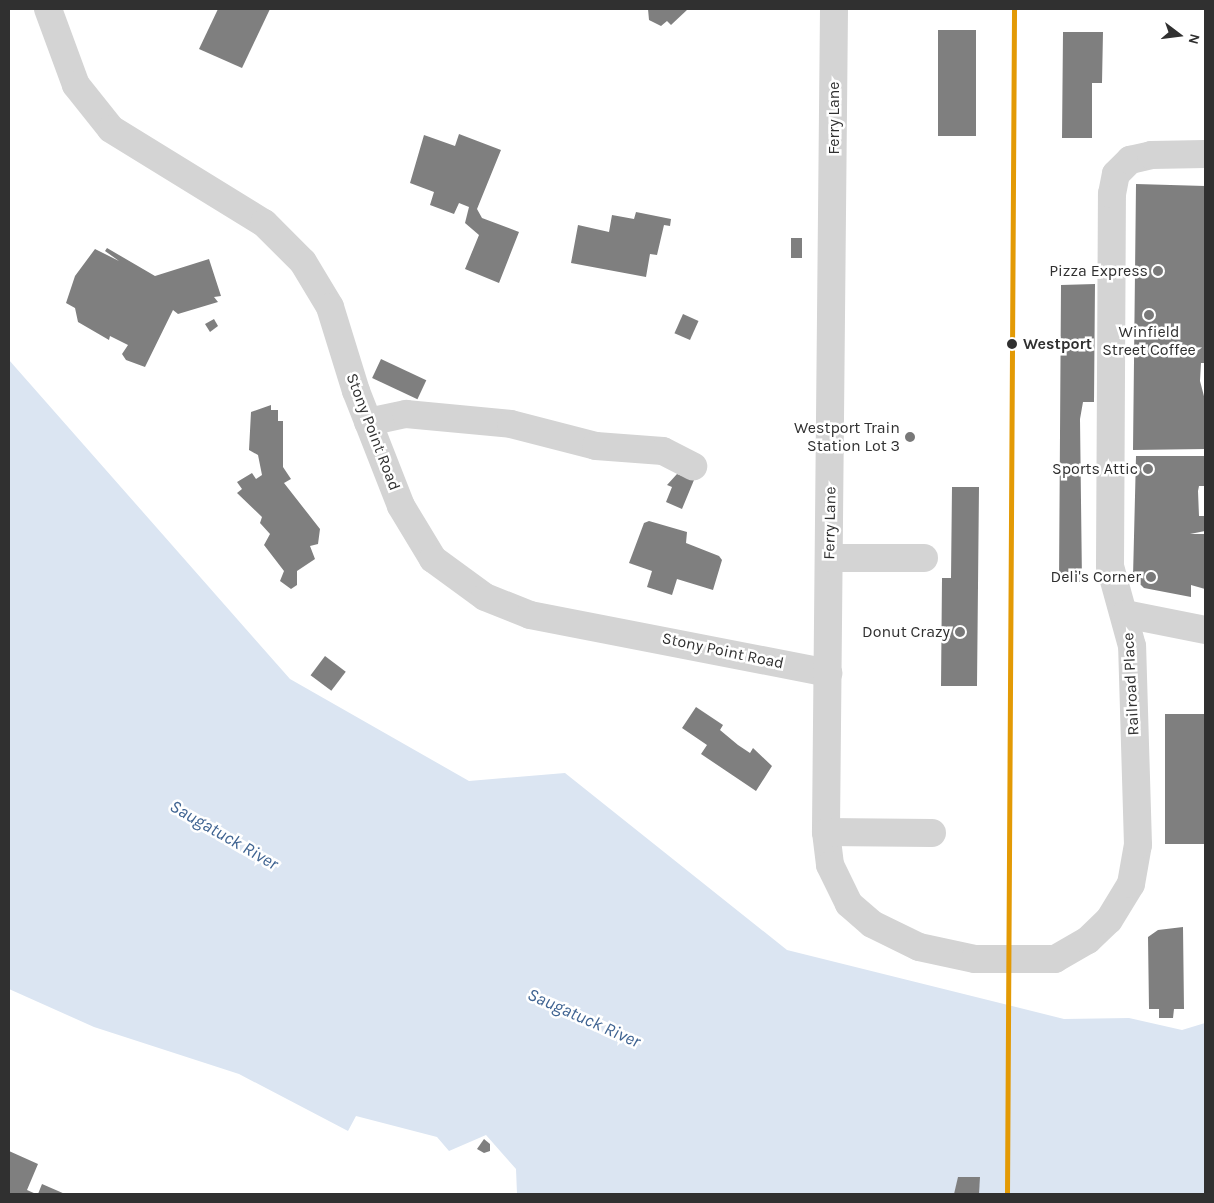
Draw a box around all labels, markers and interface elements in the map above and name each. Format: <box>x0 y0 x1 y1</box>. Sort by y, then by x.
north arrow <box>1154 10 1204 60</box>
text: N <box>1184 32 1203 46</box>
street label: Ferry Lane <box>824 81 844 155</box>
place label: Pizza Express <box>1049 261 1148 281</box>
marker: Pizza Express <box>1152 265 1164 277</box>
marker: Winfield Street Coffee <box>1143 309 1155 321</box>
place label: Winfield Street Coffee <box>1102 322 1196 360</box>
place label: Westport <box>1023 334 1092 354</box>
marker: Westport <box>1005 337 1019 351</box>
street label: Stony Point Road <box>342 371 404 493</box>
place label: Westport Train Station Lot 3 <box>794 418 900 456</box>
marker: Westport Train Station Lot 3 <box>904 431 916 443</box>
place label: Sports Attic <box>1052 459 1138 479</box>
marker: Sports Attic <box>1142 463 1154 475</box>
street label: Ferry Lane <box>820 486 840 560</box>
place label: Deli's Corner <box>1051 567 1141 587</box>
marker: Deli's Corner <box>1145 571 1157 583</box>
place label: Donut Crazy <box>862 622 950 642</box>
marker: Donut Crazy <box>954 626 966 638</box>
street label: Stony Point Road <box>660 629 786 673</box>
street label: Railroad Place <box>1119 632 1143 736</box>
water label: Saugatuck River <box>166 795 282 875</box>
water label: Saugatuck River <box>524 983 644 1053</box>

